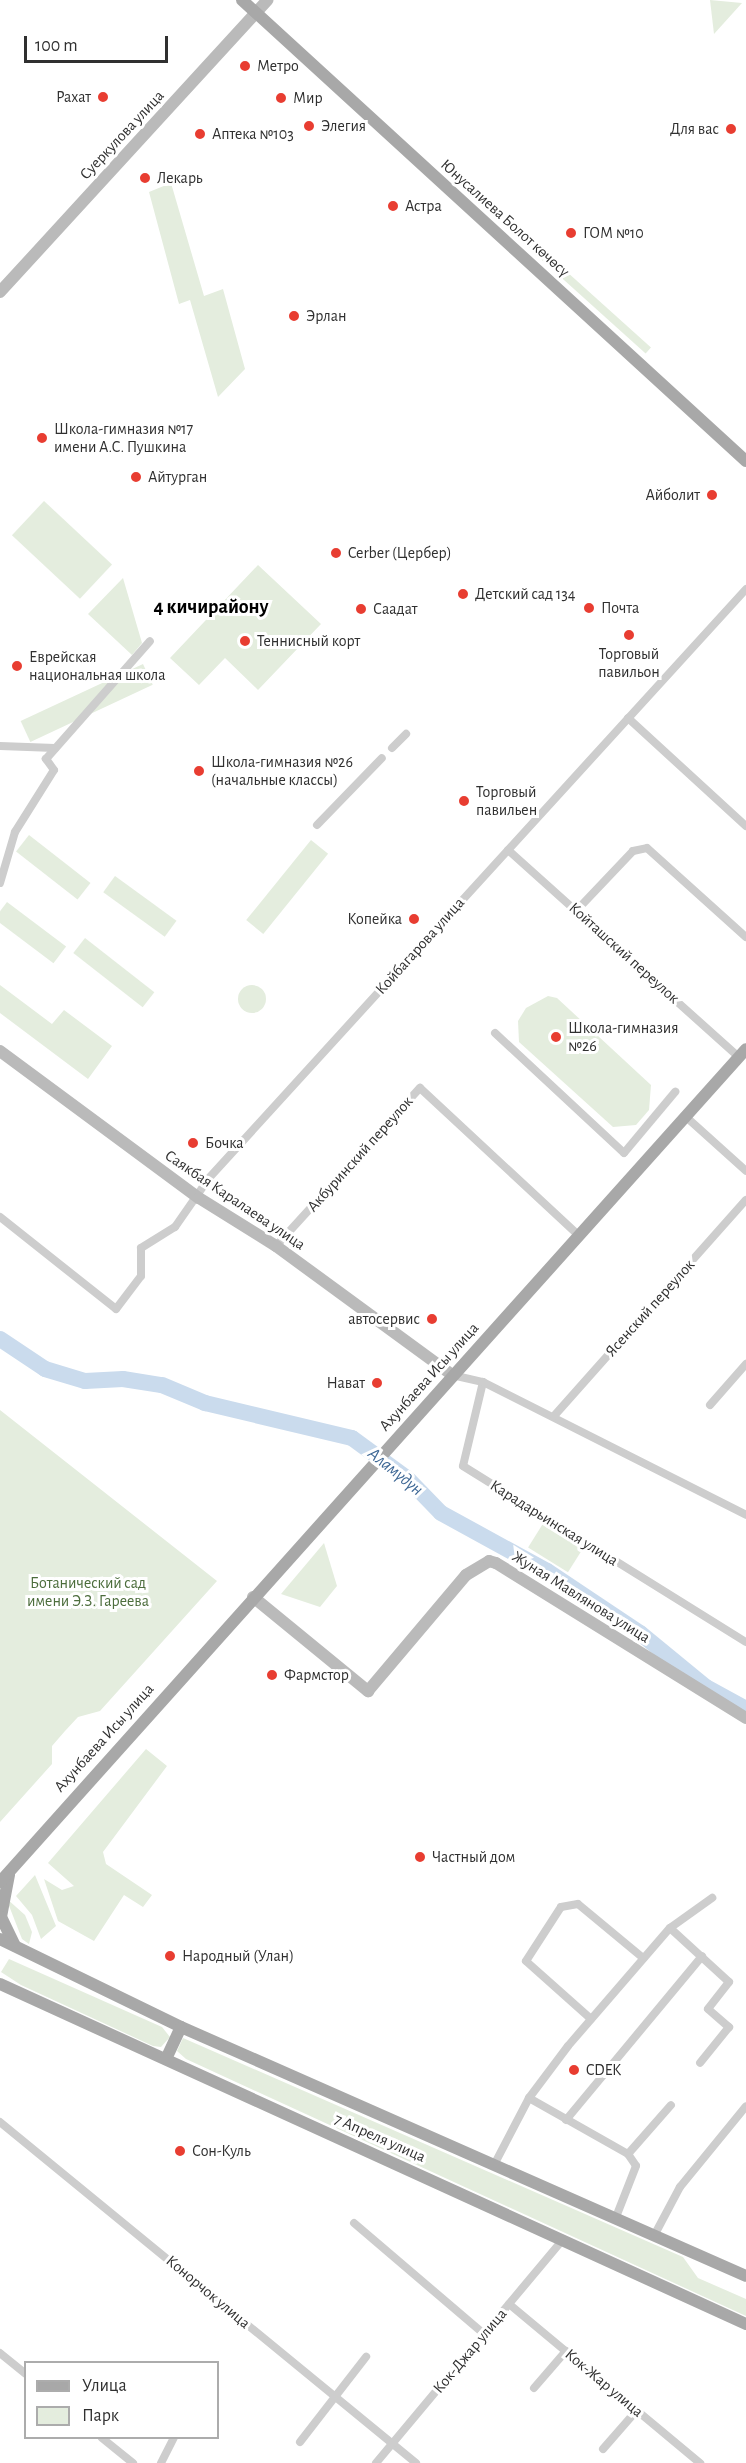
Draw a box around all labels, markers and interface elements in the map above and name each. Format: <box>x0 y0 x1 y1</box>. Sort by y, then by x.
scale bar <box>27 24 171 62</box>
text: 100 m <box>35 37 78 55</box>
place label: Метро <box>257 56 299 76</box>
marker: Метро <box>238 59 252 73</box>
street label: Суеркулова улица <box>76 86 168 184</box>
place label: Рахат <box>56 87 91 107</box>
place label: Мир <box>293 88 323 108</box>
marker: Рахат <box>96 90 110 104</box>
marker: Мир <box>274 91 288 105</box>
place label: Элегия <box>321 116 366 136</box>
marker: Элегия <box>302 119 316 133</box>
place label: Для вас <box>670 119 719 139</box>
marker: Для вас <box>724 122 738 136</box>
place label: Аптека №103 <box>212 124 294 144</box>
marker: Аптека №103 <box>193 127 207 141</box>
street label: Юнусалиева Болот көчөсү <box>437 155 573 281</box>
place label: Лекарь <box>157 168 203 188</box>
marker: Лекарь <box>138 171 152 185</box>
place label: Астра <box>405 196 442 216</box>
marker: Астра <box>386 199 400 213</box>
place label: ГОМ №10 <box>583 223 644 243</box>
marker: ГОМ №10 <box>564 226 578 240</box>
place label: Эрлан <box>306 306 346 326</box>
marker: Эрлан <box>287 309 301 323</box>
place label: Школа-гимназия №17 имени А.С. Пушкина <box>54 419 193 457</box>
marker: Школа-гимназия №17 имени А.С. Пушкина <box>35 431 49 445</box>
place label: Айтурган <box>148 467 207 487</box>
marker: Айтурган <box>129 470 143 484</box>
place label: Айболит <box>646 485 700 505</box>
marker: Айболит <box>705 488 719 502</box>
place label: Cerber (Цербер) <box>348 543 452 563</box>
marker: Cerber (Цербер) <box>329 546 343 560</box>
place label: Детский сад 134 <box>475 584 576 604</box>
marker: Детский сад 134 <box>456 587 470 601</box>
district label: 4 кичирайону <box>154 595 268 619</box>
place label: Почта <box>601 598 639 618</box>
place label: Саадат <box>373 599 418 619</box>
marker: Почта <box>582 601 596 615</box>
marker: Саадат <box>354 602 368 616</box>
marker: Торговый павильон <box>622 628 636 642</box>
place label: Теннисный корт <box>257 631 360 651</box>
marker: Теннисный корт <box>238 634 252 648</box>
place label: Торговый павильон <box>598 644 660 682</box>
place label: Еврейская национальная школа <box>29 647 166 685</box>
marker: Еврейская национальная школа <box>10 659 24 673</box>
place label: Школа-гимназия №26 (начальные классы) <box>211 752 353 790</box>
marker: Школа-гимназия №26 (начальные классы) <box>192 764 206 778</box>
place label: Торговый павильен <box>476 782 537 820</box>
marker: Торговый павильен <box>457 794 471 808</box>
street label: Койбагарова улица <box>371 894 469 998</box>
street label: Койташский переулок <box>565 898 683 1008</box>
place label: Копейка <box>347 909 402 929</box>
marker: Копейка <box>407 912 421 926</box>
place label: Школа-гимназия №26 <box>568 1018 678 1056</box>
marker: Школа-гимназия №26 <box>549 1030 563 1044</box>
street label: Акбуринский переулок <box>303 1092 417 1216</box>
place label: Бочка <box>205 1133 243 1153</box>
marker: Бочка <box>186 1136 200 1150</box>
street label: Саякбая Каралаева улица <box>161 1146 309 1254</box>
street label: Ясенский переулок <box>601 1255 699 1361</box>
place label: автосервис <box>348 1309 420 1329</box>
marker: автосервис <box>425 1312 439 1326</box>
street label: Ахунбаева Исы улица <box>375 1319 483 1435</box>
place label: Нават <box>327 1373 365 1393</box>
marker: Нават <box>370 1376 384 1390</box>
water label: Аламүдүн <box>363 1443 427 1501</box>
street label: Карадарьинская улица <box>486 1476 622 1570</box>
street label: Жуная Мавлянова улица <box>508 1547 654 1647</box>
park label: Ботанический сад имени Э.З. Гареева <box>27 1573 149 1611</box>
place label: Фармстор <box>284 1665 349 1685</box>
marker: Фармстор <box>265 1668 279 1682</box>
street label: Ахунбаева Исы улица <box>50 1680 158 1796</box>
place label: Частный дом <box>432 1847 515 1867</box>
marker: Частный дом <box>413 1850 427 1864</box>
place label: Народный (Улан) <box>182 1946 294 1966</box>
marker: Народный (Улан) <box>163 1949 177 1963</box>
place label: CDEK <box>586 2060 621 2080</box>
marker: CDEK <box>567 2063 581 2077</box>
street label: 7 Апреля улица <box>331 2109 429 2167</box>
place label: Сон-Куль <box>192 2141 251 2161</box>
marker: Сон-Куль <box>173 2144 187 2158</box>
street label: Конорчок улица <box>162 2251 254 2333</box>
street label: Кок-Джар улица <box>429 2305 511 2397</box>
street label: Кок-Жар улица <box>561 2345 647 2421</box>
legend <box>24 2361 219 2439</box>
text: Улица <box>82 2377 127 2395</box>
text: Парк <box>82 2407 119 2425</box>

